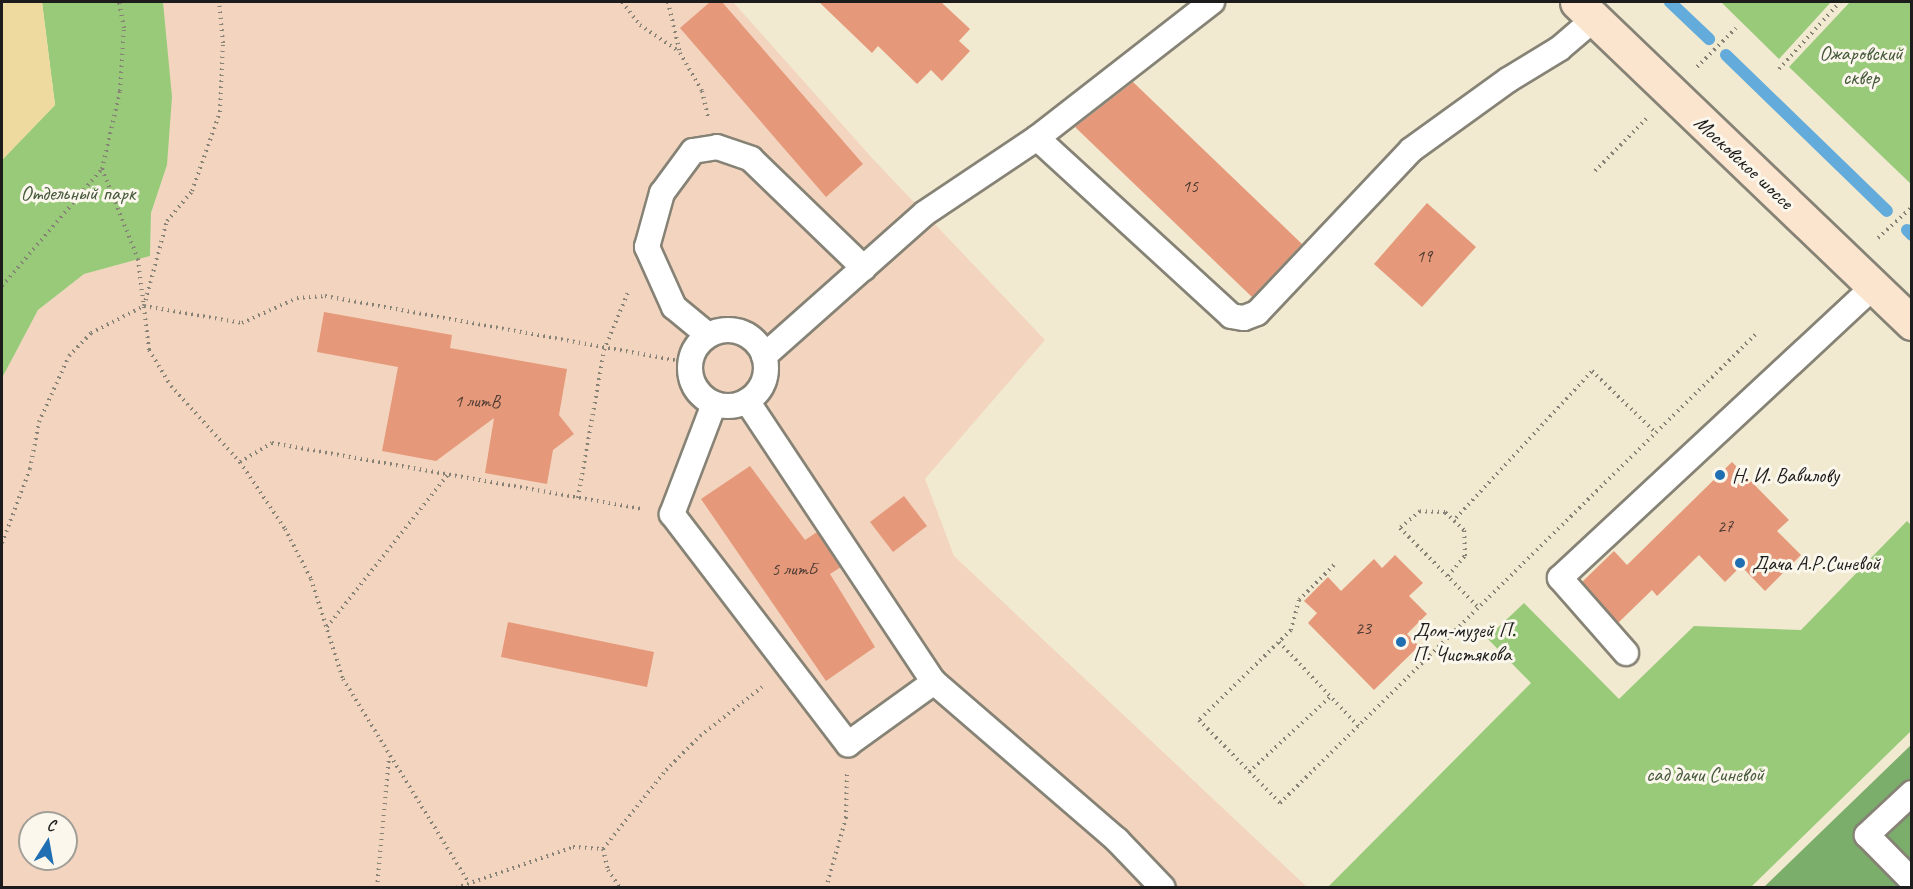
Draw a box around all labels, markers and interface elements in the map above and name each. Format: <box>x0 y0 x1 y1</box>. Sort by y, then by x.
park label: Ожаровский сквер <box>1819 40 1903 90</box>
street label: Московское шоссе <box>1689 109 1799 215</box>
house number: 15 <box>1182 175 1198 197</box>
park label: Отдельный парк <box>21 180 135 206</box>
house number: 19 <box>1416 245 1432 267</box>
house number: 1 литВ <box>454 390 500 412</box>
place label: Н. И. Вавилову <box>1732 462 1839 488</box>
marker: Н. И. Вавилову <box>1713 468 1727 482</box>
house number: 27 <box>1717 515 1733 537</box>
place label: Дача А.Р.Синевой <box>1752 550 1880 576</box>
marker: Дача А.Р.Синевой <box>1733 556 1747 570</box>
house number: 5 литБ <box>771 558 817 580</box>
house number: 23 <box>1355 617 1371 639</box>
place label: Дом-музей П. П. Чистякова <box>1413 617 1516 667</box>
marker: Дом-музей П. П. Чистякова <box>1394 635 1408 649</box>
park label: сад дачи Синевой <box>1644 761 1766 787</box>
north arrow <box>18 811 78 871</box>
text: С <box>45 815 57 836</box>

